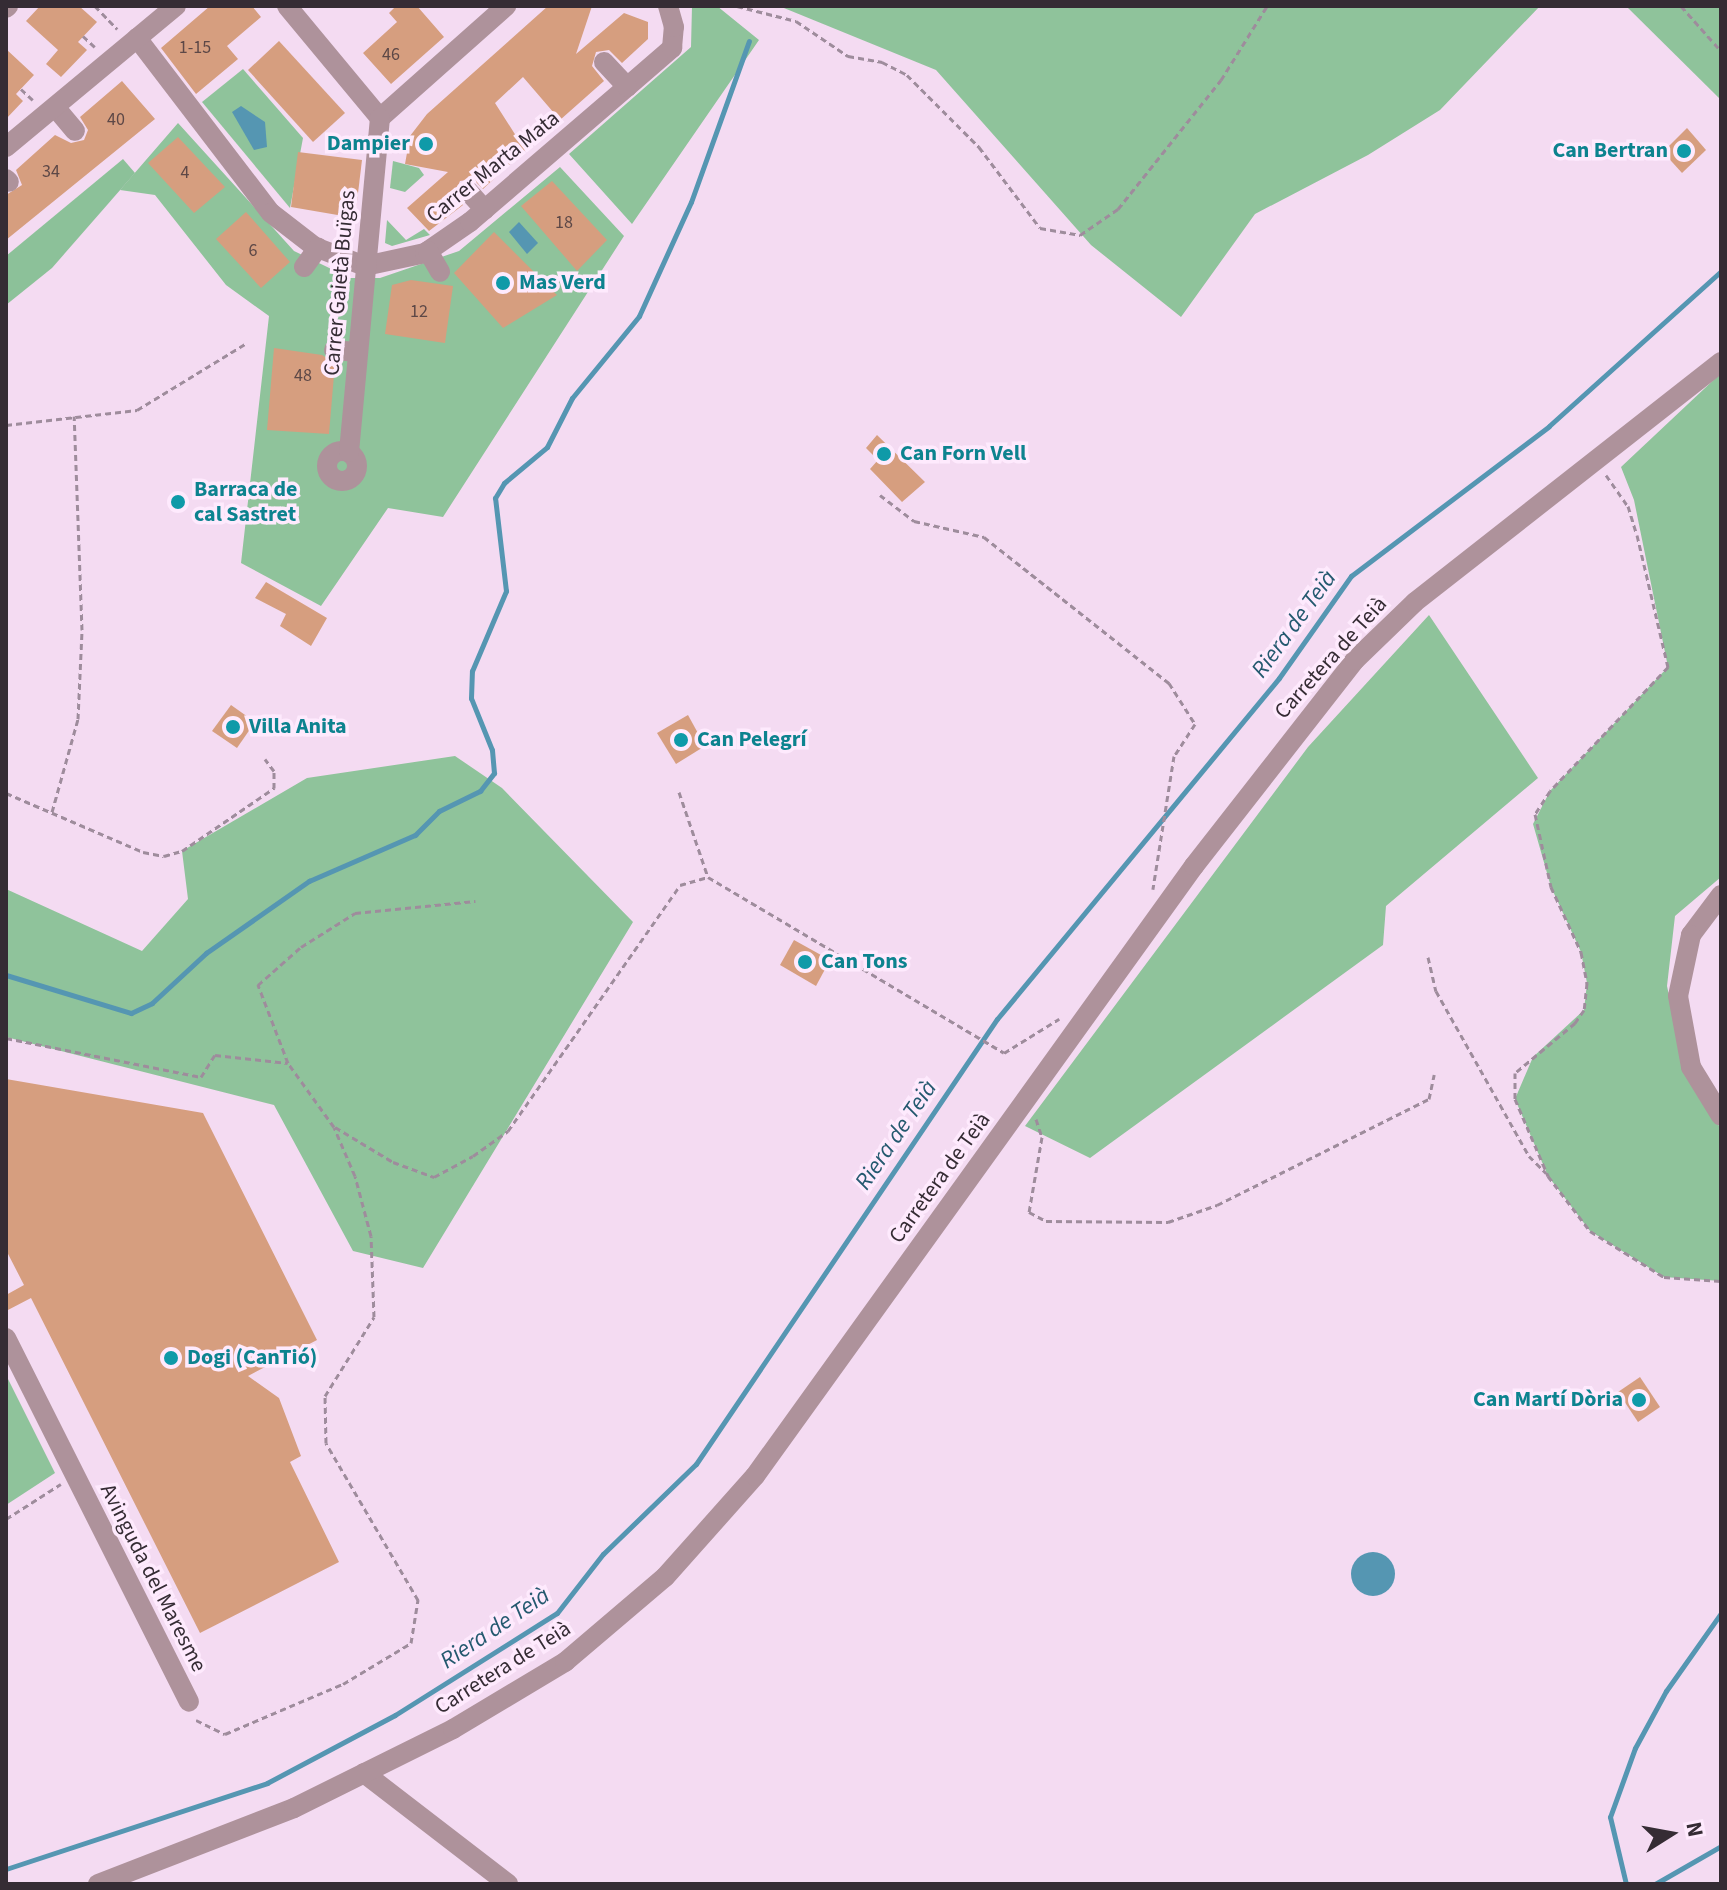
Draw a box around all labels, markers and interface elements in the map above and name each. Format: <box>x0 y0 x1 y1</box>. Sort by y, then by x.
house number: 1-15 <box>179 37 211 59</box>
house number: 46 <box>382 44 400 66</box>
street label: Carrer Marta Mata <box>421 105 565 229</box>
house number: 40 <box>107 109 125 131</box>
place label: Dampier <box>327 131 410 157</box>
marker: Dampier <box>417 135 435 153</box>
place label: Can Bertran <box>1552 138 1668 164</box>
marker: Can Bertran <box>1675 142 1693 160</box>
house number: 34 <box>42 161 60 183</box>
house number: 4 <box>181 162 189 184</box>
street label: Carrer Gaietà Buïgas <box>319 189 361 377</box>
house number: 18 <box>555 212 573 234</box>
house number: 6 <box>249 240 257 262</box>
place label: Mas Verd <box>519 270 606 296</box>
marker: Mas Verd <box>494 274 512 292</box>
house number: 12 <box>410 301 428 323</box>
house number: 48 <box>294 365 312 387</box>
place label: Can Forn Vell <box>900 441 1026 467</box>
marker: Can Forn Vell <box>875 445 893 463</box>
place label: Barraca de cal Sastret <box>194 476 297 528</box>
marker: Barraca de cal Sastret <box>169 493 187 511</box>
water label: Riera de Teià <box>1245 565 1343 683</box>
street label: Carretera de Teià <box>1269 591 1393 725</box>
place label: Villa Anita <box>249 714 347 740</box>
marker: Villa Anita <box>224 718 242 736</box>
place label: Can Pelegrí <box>697 727 806 753</box>
marker: Can Pelegrí <box>672 731 690 749</box>
place label: Can Tons <box>821 949 907 975</box>
marker: Can Tons <box>796 953 814 971</box>
water label: Riera de Teià <box>849 1075 943 1195</box>
street label: Carretera de Teià <box>884 1107 996 1249</box>
place label: Dogi (CanTió) <box>187 1345 317 1371</box>
marker: Dogi (CanTió) <box>162 1349 180 1367</box>
place label: Can Martí Dòria <box>1473 1387 1623 1413</box>
marker: Can Martí Dòria <box>1630 1391 1648 1409</box>
street label: Avinguda del Maresme <box>94 1480 212 1676</box>
water label: Riera de Teià <box>435 1581 555 1675</box>
street label: Carretera de Teià <box>430 1616 576 1720</box>
north arrow <box>1631 1794 1711 1874</box>
text: N <box>1677 1819 1712 1840</box>

